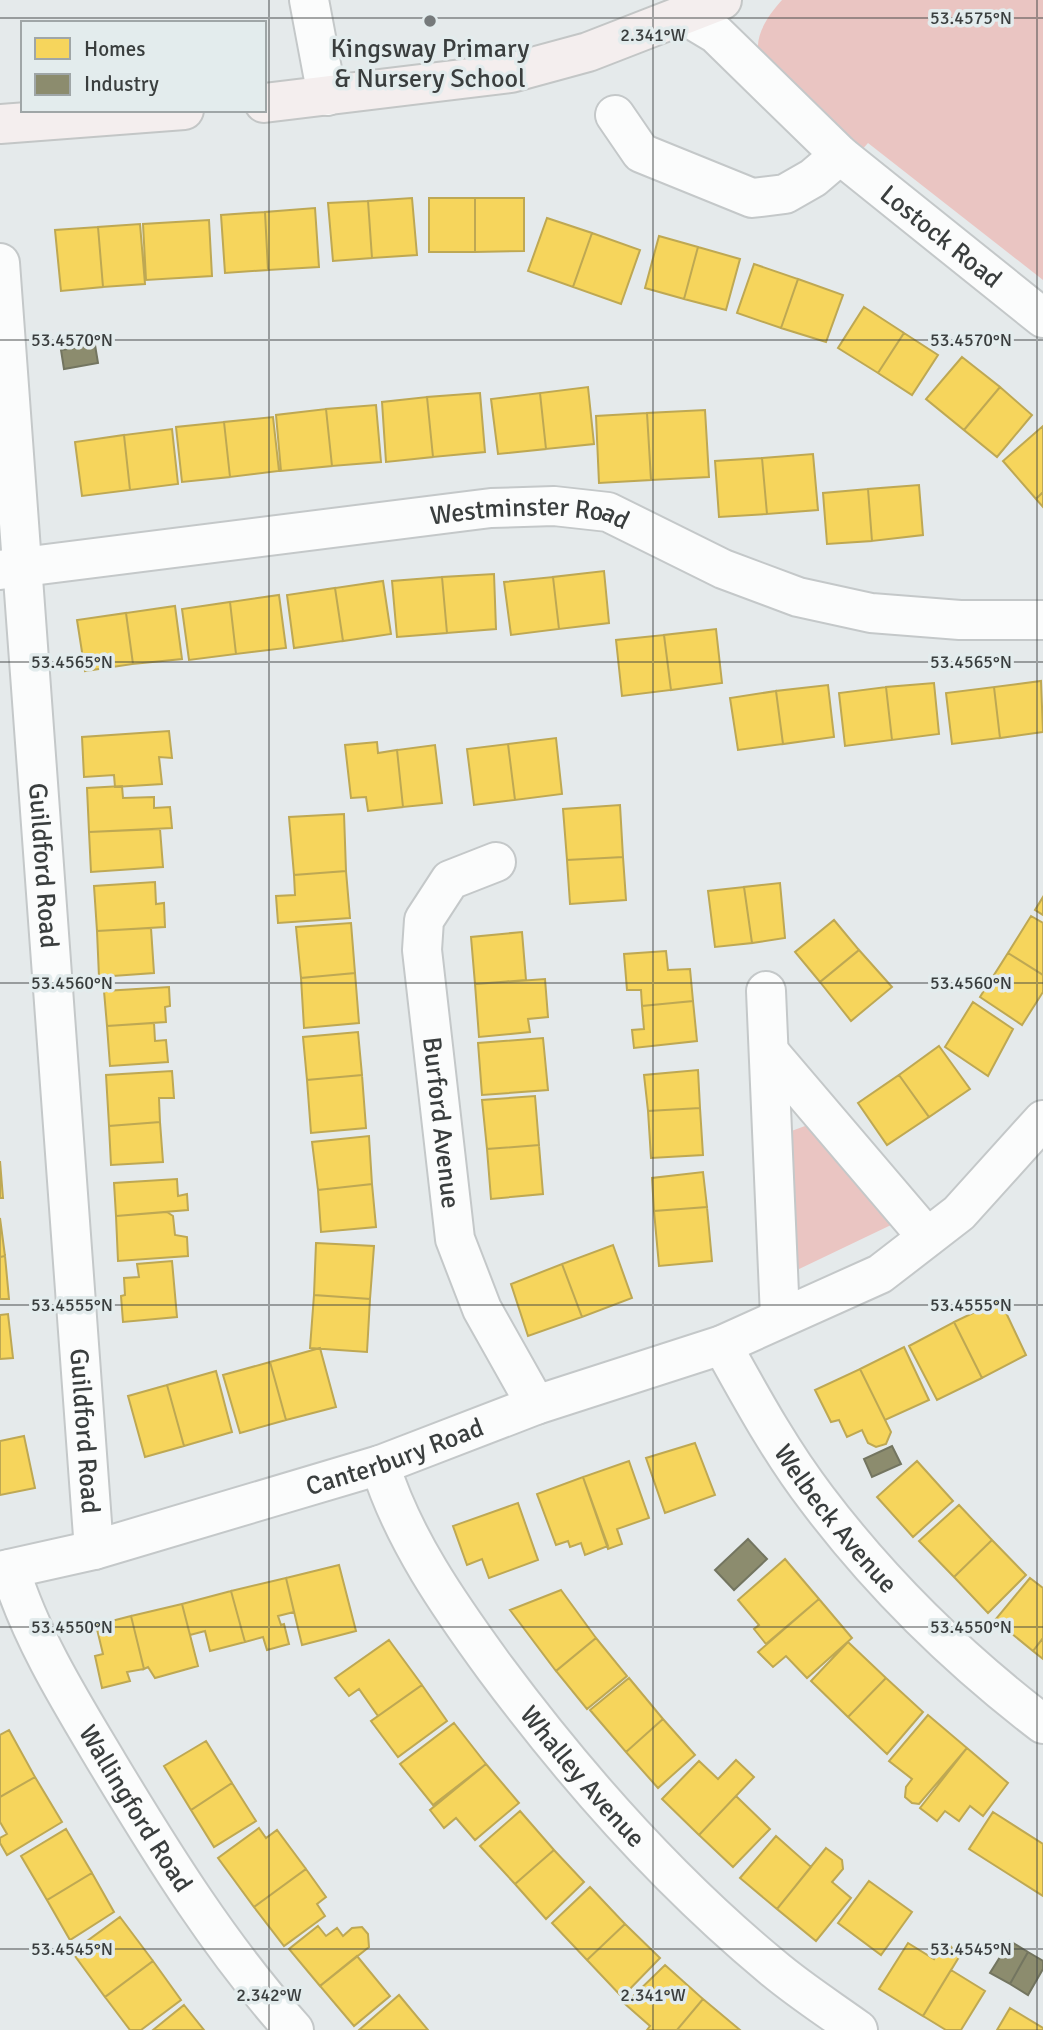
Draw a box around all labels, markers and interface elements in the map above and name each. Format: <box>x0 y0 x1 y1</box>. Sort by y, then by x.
text: 53.4575°N <box>930 7 1012 29</box>
marker: Kingsway Primary & Nursery School <box>422 13 438 29</box>
legend <box>21 21 266 112</box>
text: 2.341°W <box>620 24 686 46</box>
place label: Kingsway Primary & Nursery School <box>331 33 529 95</box>
text: Homes <box>84 36 146 62</box>
text: Industry <box>84 71 159 97</box>
street label: Lostock Road <box>873 179 1008 296</box>
text: 53.4570°N <box>31 329 113 351</box>
text: 53.4570°N <box>930 329 1012 351</box>
street label: Westminster Road <box>428 491 635 537</box>
text: 53.4565°N <box>31 651 113 673</box>
text: 53.4565°N <box>930 651 1012 673</box>
street label: Guildford Road <box>21 782 65 949</box>
text: 53.4560°N <box>31 972 113 994</box>
text: 53.4560°N <box>930 972 1012 994</box>
street label: Burford Avenue <box>415 1035 466 1210</box>
text: 53.4555°N <box>31 1294 113 1316</box>
text: 53.4555°N <box>930 1294 1012 1316</box>
street label: Guildford Road <box>62 1347 106 1515</box>
street label: Canterbury Road <box>302 1412 488 1503</box>
street label: Welbeck Avenue <box>766 1439 904 1600</box>
text: 53.4550°N <box>31 1616 113 1638</box>
text: 53.4550°N <box>930 1616 1012 1638</box>
street label: Whalley Avenue <box>513 1700 651 1855</box>
street label: Wallingford Road <box>71 1719 199 1898</box>
text: 53.4545°N <box>31 1938 113 1960</box>
text: 53.4545°N <box>930 1938 1012 1960</box>
text: 2.342°W <box>236 1984 302 2006</box>
text: 2.341°W <box>620 1984 686 2006</box>

